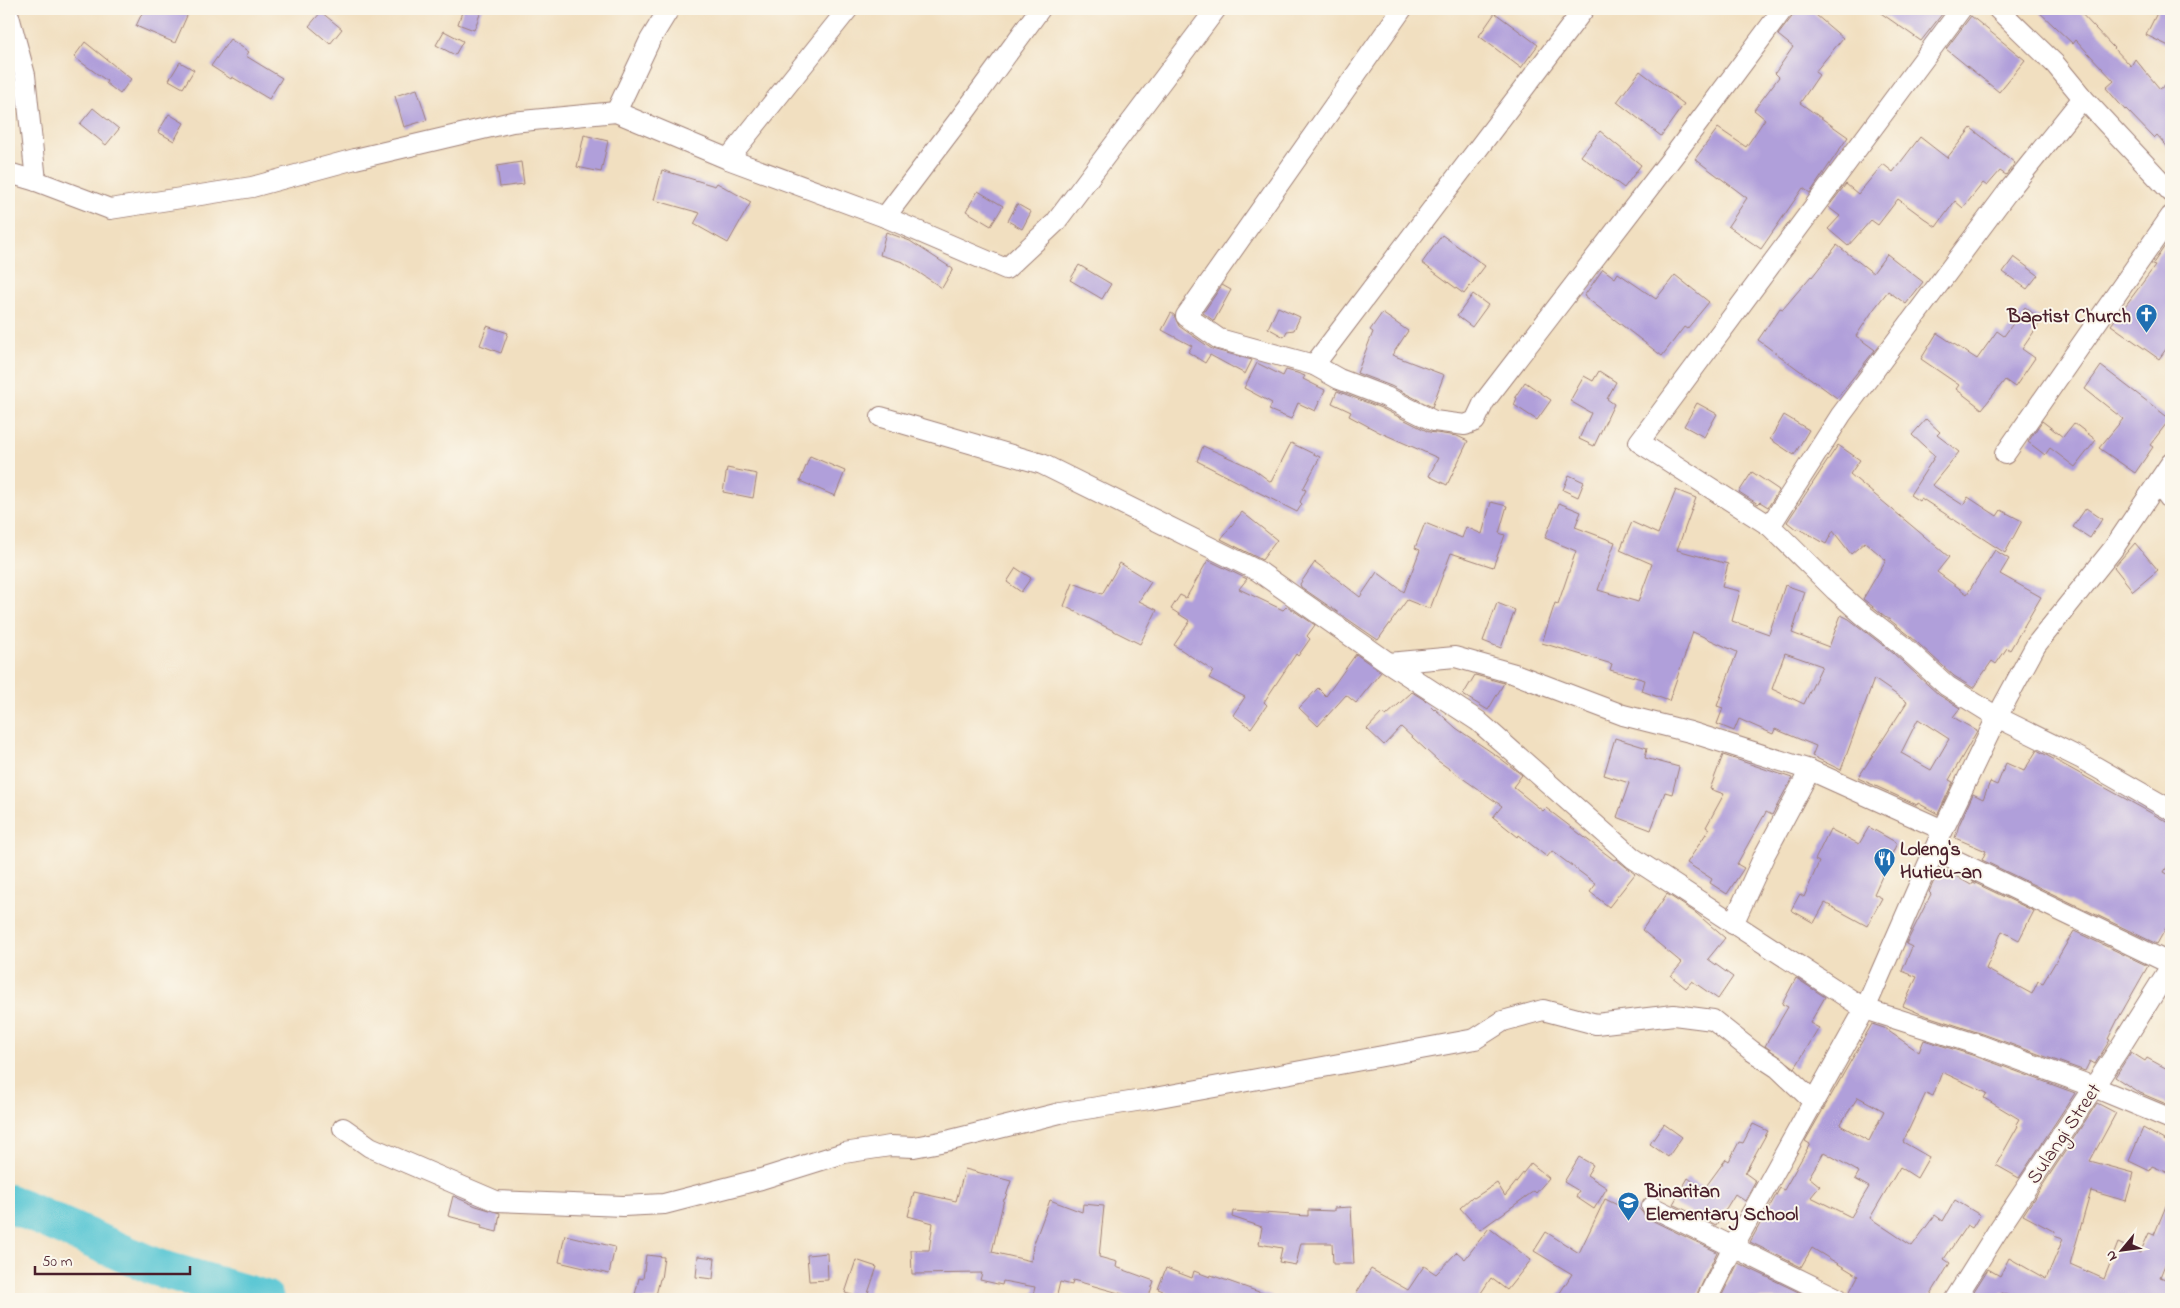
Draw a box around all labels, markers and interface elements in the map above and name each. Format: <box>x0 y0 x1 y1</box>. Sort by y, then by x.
place label: Baptist Church <box>2006 303 2131 332</box>
church icon: Baptist Church <box>2135 303 2159 334</box>
place label: Loleng's Hutieu-an <box>1900 836 1982 888</box>
restaurant icon: Loleng's Hutieu-an <box>1872 847 1896 878</box>
street label: Sulangi Street <box>2021 1078 2111 1191</box>
place label: Binaritan Elementary School <box>1644 1178 1798 1231</box>
school or university icon: Binaritan Elementary School <box>1617 1190 1641 1221</box>
north arrow <box>2098 1226 2148 1276</box>
scale bar <box>35 1243 190 1275</box>
text: N <box>2100 1246 2123 1265</box>
text: 50 m <box>42 1251 73 1273</box>

